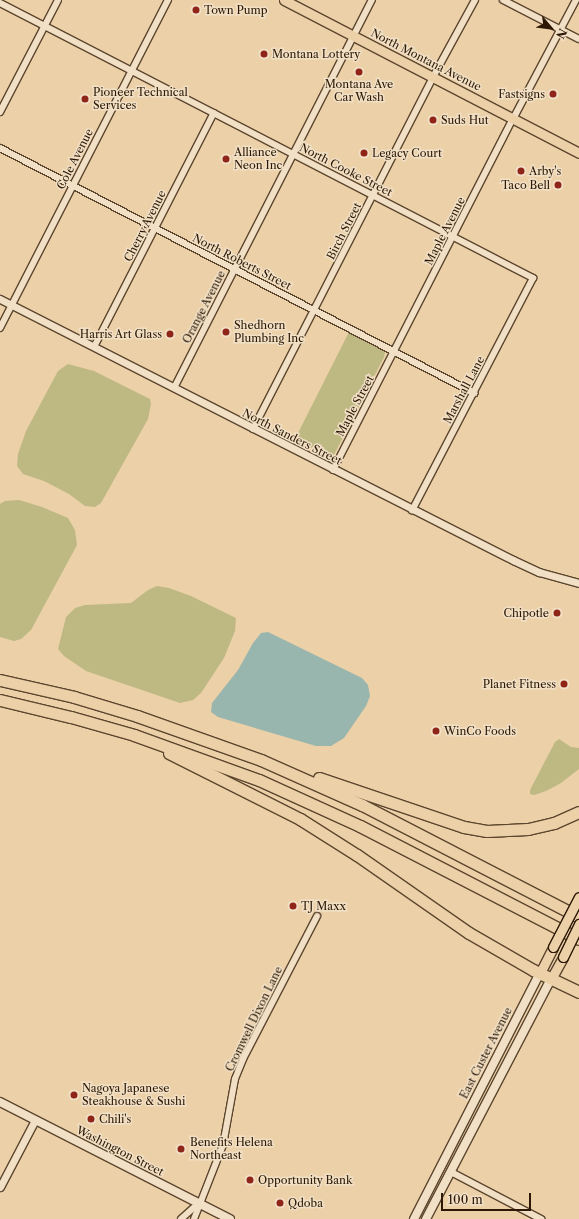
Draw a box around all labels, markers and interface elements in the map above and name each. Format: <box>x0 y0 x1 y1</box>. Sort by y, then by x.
place label: Town Pump <box>204 3 268 17</box>
marker: Town Pump <box>191 5 201 15</box>
north arrow <box>531 8 571 48</box>
street label: North Montana Avenue <box>368 26 484 94</box>
text: N <box>553 26 570 41</box>
place label: Montana Lottery <box>272 47 360 61</box>
marker: Montana Lottery <box>259 49 269 59</box>
marker: Montana Ave Car Wash <box>354 67 364 77</box>
place label: Montana Ave Car Wash <box>324 78 394 104</box>
place label: Pioneer Technical Services <box>93 86 188 112</box>
place label: Fastsigns <box>498 87 545 101</box>
marker: Fastsigns <box>548 89 558 99</box>
marker: Pioneer Technical Services <box>80 94 90 104</box>
place label: Suds Hut <box>441 113 489 127</box>
marker: Suds Hut <box>428 115 438 125</box>
street label: Cole Avenue <box>54 126 96 192</box>
street label: North Cooke Street <box>298 141 394 199</box>
place label: Alliance Neon Inc <box>234 146 282 172</box>
place label: Legacy Court <box>372 146 442 160</box>
marker: Legacy Court <box>359 148 369 158</box>
marker: Alliance Neon Inc <box>221 154 231 164</box>
place label: Arby's <box>529 164 561 178</box>
marker: Arby's <box>516 166 526 176</box>
place label: Taco Bell <box>501 178 550 192</box>
marker: Taco Bell <box>553 180 563 190</box>
street label: Cherry Avenue <box>121 188 169 264</box>
street label: Maple Avenue <box>422 195 468 267</box>
street label: Birch Street <box>324 200 364 262</box>
street label: North Roberts Street <box>191 231 293 293</box>
street label: Orange Avenue <box>180 268 228 346</box>
place label: Shedhorn Plumbing Inc <box>234 319 304 345</box>
place label: Harris Art Glass <box>79 327 162 341</box>
marker: Shedhorn Plumbing Inc <box>221 327 231 337</box>
marker: Harris Art Glass <box>165 329 175 339</box>
street label: Marshall Lane <box>441 354 487 426</box>
street label: Maple Street <box>333 373 377 439</box>
street label: North Sanders Street <box>240 406 344 468</box>
place label: Chipotle <box>503 606 549 620</box>
marker: Chipotle <box>552 608 562 618</box>
place label: Planet Fitness <box>483 677 556 691</box>
marker: Planet Fitness <box>559 679 569 689</box>
place label: WinCo Foods <box>444 724 516 738</box>
marker: WinCo Foods <box>431 726 441 736</box>
place label: TJ Maxx <box>301 899 346 913</box>
marker: TJ Maxx <box>288 901 298 911</box>
street label: Cromwell Dixon Lane <box>223 964 285 1074</box>
street label: East Custer Avenue <box>457 1005 515 1101</box>
place label: Nagoya Japanese Steakhouse & Sushi <box>82 1082 185 1108</box>
marker: Nagoya Japanese Steakhouse & Sushi <box>69 1090 79 1100</box>
place label: Chili's <box>99 1112 131 1126</box>
marker: Chili's <box>86 1114 96 1124</box>
street label: Washington Street <box>74 1123 166 1179</box>
place label: Benefits Helena Northeast <box>190 1136 273 1162</box>
marker: Benefits Helena Northeast <box>175 1143 187 1155</box>
place label: Opportunity Bank <box>258 1173 353 1187</box>
marker: Opportunity Bank <box>245 1175 255 1185</box>
scale bar <box>443 1185 533 1211</box>
text: 100 m <box>448 1192 483 1207</box>
place label: Qdoba <box>288 1196 323 1210</box>
marker: Qdoba <box>275 1198 285 1208</box>

